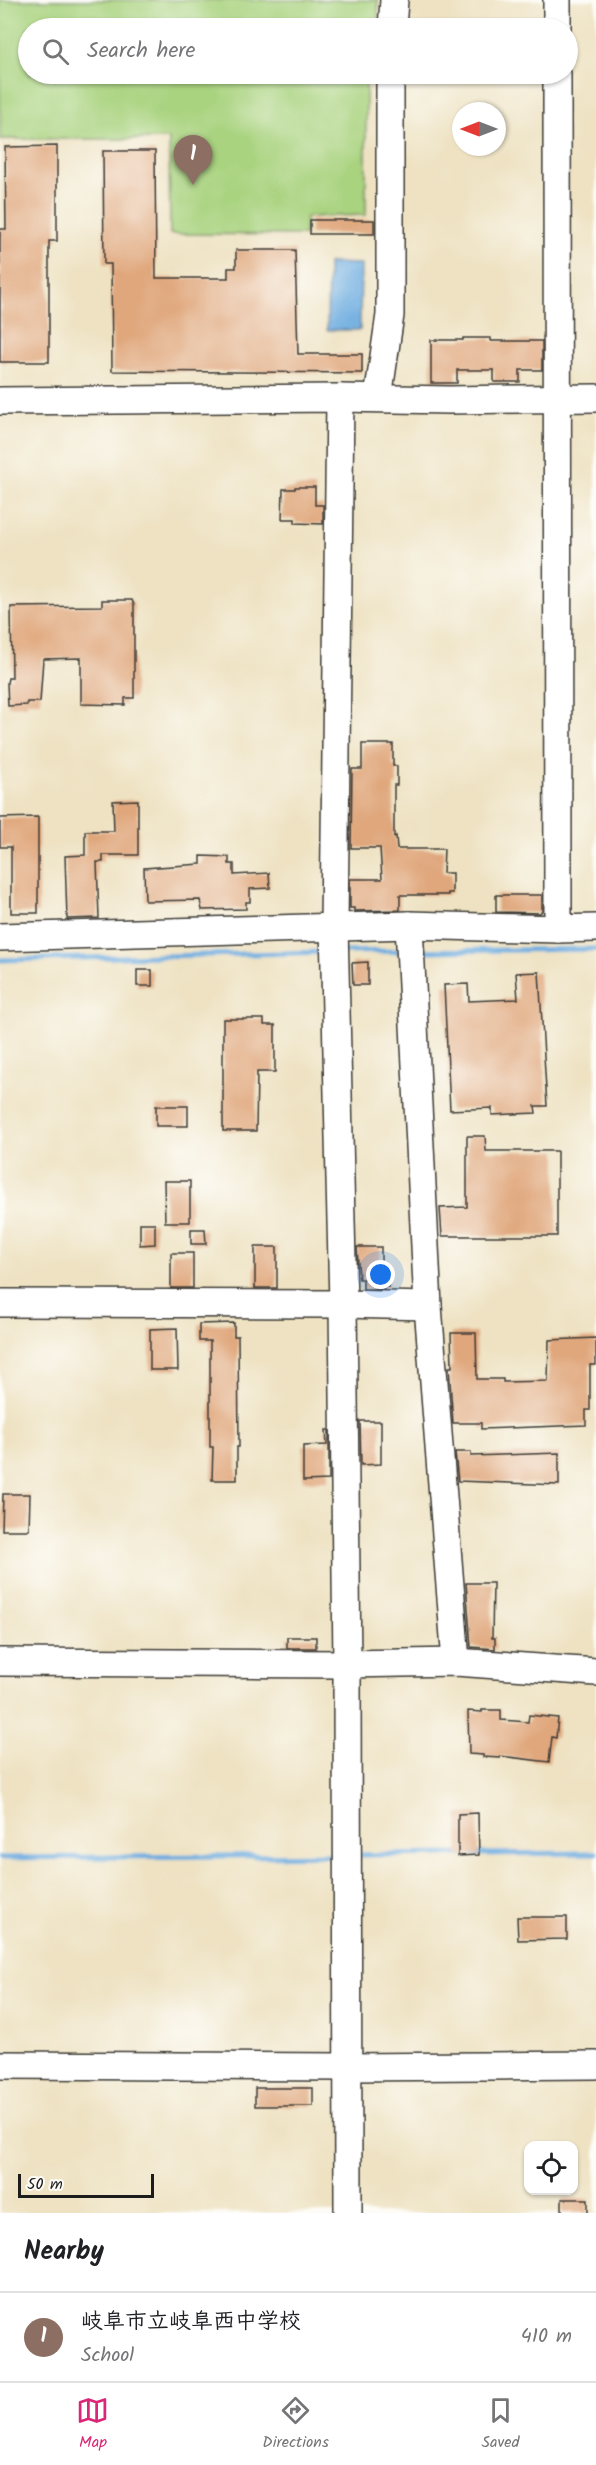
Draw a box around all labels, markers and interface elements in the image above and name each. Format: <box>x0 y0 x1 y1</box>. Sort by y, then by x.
search box <box>18 18 578 84</box>
text: Search here <box>87 34 195 69</box>
icon: search <box>39 35 72 68</box>
north arrow <box>452 102 506 156</box>
pin: 1 <box>174 136 212 185</box>
your location <box>366 1260 395 1289</box>
map controls <box>524 2141 578 2195</box>
button: locate <box>524 2141 578 2195</box>
scale bar <box>18 2171 154 2198</box>
text: 50 m <box>27 2172 63 2197</box>
text: Nearby <box>24 2231 104 2273</box>
text: 岐阜市立岐阜西中学校 <box>81 2305 301 2340</box>
text: 1 <box>40 2321 47 2353</box>
text: 410 m <box>521 2321 572 2353</box>
text: School <box>81 2340 134 2372</box>
tab: Map <box>76 2394 109 2455</box>
tab: Directions <box>262 2394 329 2455</box>
tab: Saved <box>482 2394 520 2455</box>

